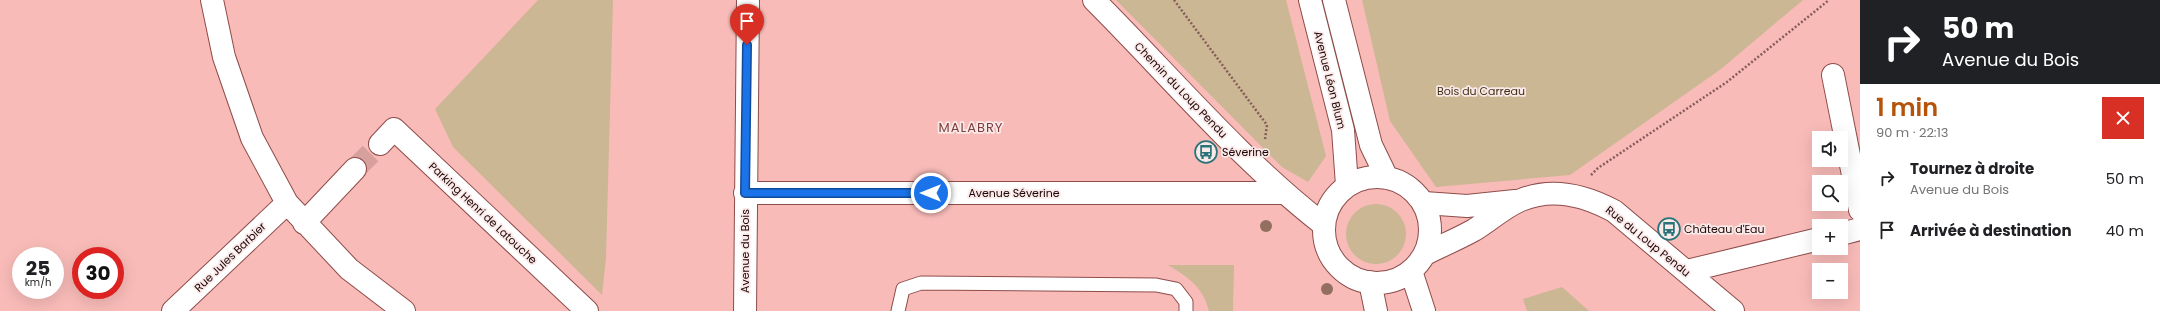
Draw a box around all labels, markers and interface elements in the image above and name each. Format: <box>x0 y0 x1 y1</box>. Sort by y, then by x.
pin <box>730 4 764 45</box>
text: 50 m <box>1942 9 2014 48</box>
icon: arrive <box>736 10 758 32</box>
icon: right <box>1876 16 1928 68</box>
street label: Avenue Léon Blum <box>1310 29 1350 131</box>
street label: Chemin du Loup Pendu <box>1131 39 1231 141</box>
text: Avenue du Bois <box>1942 47 2079 72</box>
park label: Bois du Carreau <box>1437 83 1525 99</box>
text: 1 min <box>1876 91 1938 124</box>
button: close <box>2102 97 2144 139</box>
district label: MALABRY <box>939 118 1003 137</box>
text: 90 m · 22:13 <box>1876 123 1948 142</box>
map controls <box>1812 131 1848 299</box>
button: sound <box>1812 131 1848 167</box>
bus stop icon: Séverine <box>1193 139 1219 165</box>
place label: Séverine <box>1222 144 1269 160</box>
street label: Parking Henri de Latouche <box>425 158 541 268</box>
text: Tournez à droite <box>1910 158 2034 179</box>
icon: right <box>1876 167 1898 189</box>
text: 50 m <box>2106 168 2144 189</box>
position arrow <box>910 172 952 214</box>
button: search <box>1812 175 1848 211</box>
text: Avenue du Bois <box>1910 180 2009 199</box>
street label: Avenue Séverine <box>968 185 1060 201</box>
street label: Rue du Loup Pendu <box>1602 202 1694 280</box>
street label: Avenue du Bois <box>737 209 753 293</box>
bus stop icon: Château d'Eau <box>1656 216 1682 242</box>
street label: Rue Jules Barbier <box>191 219 269 295</box>
button: + <box>1812 219 1848 255</box>
icon: arrive <box>1876 219 1898 241</box>
text: Arrivée à destination <box>1910 220 2072 241</box>
text: 40 m <box>2106 220 2144 241</box>
place label: Château d'Eau <box>1684 221 1765 237</box>
speed limit sign: 30 <box>72 247 124 299</box>
text: 25 <box>26 254 50 282</box>
button: − <box>1812 263 1848 299</box>
text: km/h <box>25 275 51 290</box>

